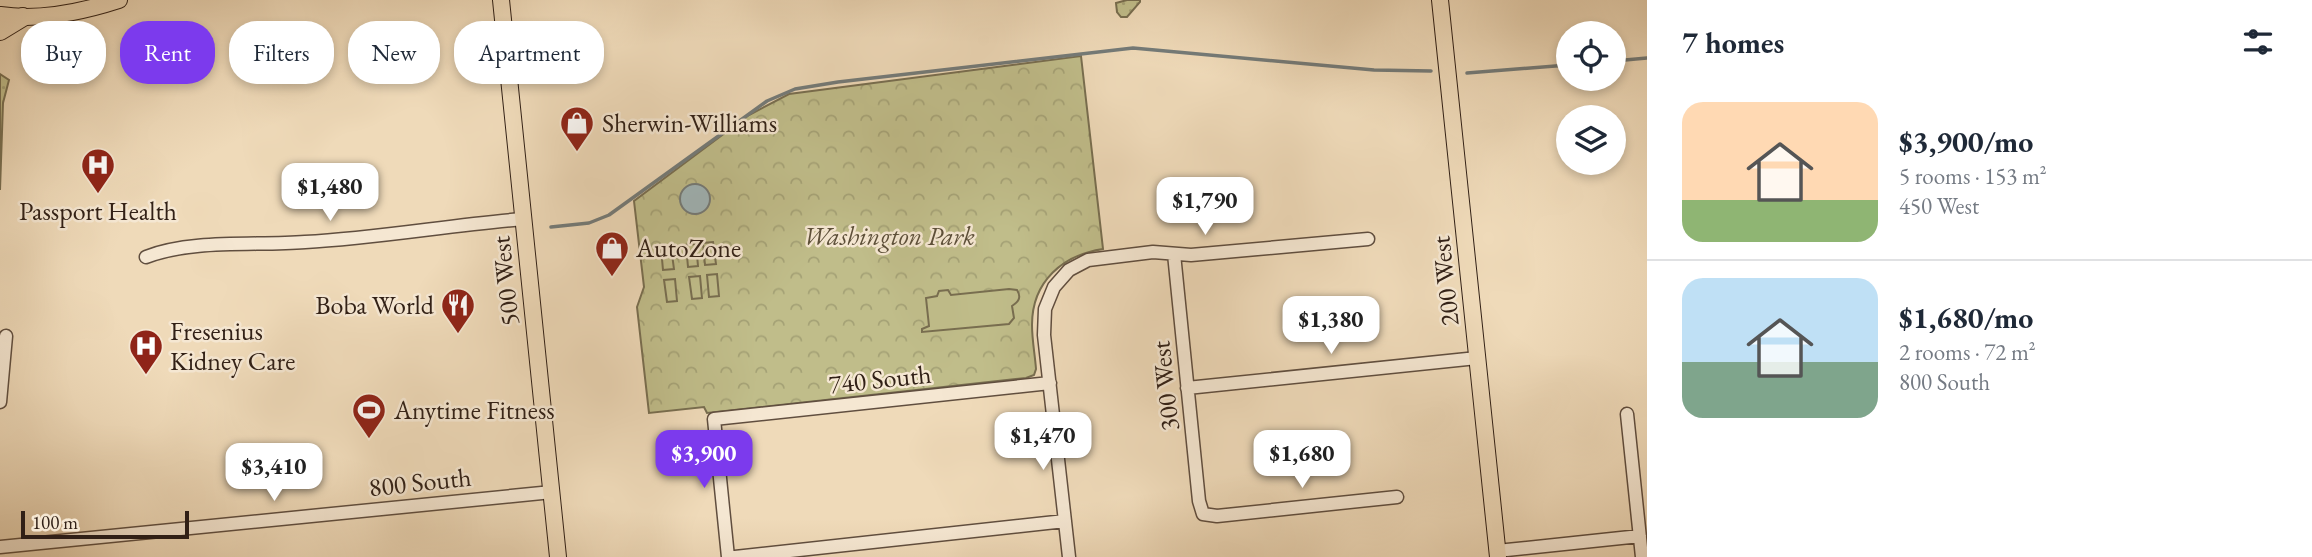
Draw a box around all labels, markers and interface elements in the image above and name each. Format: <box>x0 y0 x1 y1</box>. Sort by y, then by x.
chip: Buy <box>21 21 106 84</box>
chip: Rent <box>120 21 215 84</box>
chip: Filters <box>229 21 334 84</box>
chip: New <box>348 21 440 84</box>
chip: Apartment <box>454 21 604 84</box>
map controls <box>1556 21 1626 175</box>
button: locate <box>1556 21 1626 91</box>
text: 7 homes <box>1682 23 1784 62</box>
icon: filters <box>2239 23 2277 61</box>
shop icon: Sherwin-Williams <box>558 104 596 153</box>
button: layers <box>1556 105 1626 175</box>
place label: Sherwin-Williams <box>602 106 777 140</box>
text: $3,900/mo <box>1899 122 2033 161</box>
icon: home <box>1738 130 1822 214</box>
hospital icon: Passport Health <box>79 146 117 195</box>
text: 5 rooms · 153 m² <box>1899 161 2047 191</box>
pin: $1,480 <box>273 164 387 223</box>
text: $1,480 <box>298 171 362 201</box>
pin: $1,790 <box>1148 177 1262 237</box>
text: $1,790 <box>1173 185 1237 215</box>
text: 450 West <box>1899 191 1979 221</box>
place label: Passport Health <box>19 194 177 228</box>
park label: Washington Park <box>803 219 975 253</box>
shop icon: AutoZone <box>593 229 631 278</box>
place label: AutoZone <box>635 231 741 265</box>
street label: 500 West <box>483 234 527 328</box>
street label: 200 West <box>1423 234 1467 328</box>
restaurant icon: Boba World <box>439 286 477 335</box>
place label: Boba World <box>315 288 435 322</box>
pin: $1,380 <box>1274 296 1388 356</box>
text: $1,680/mo <box>1899 298 2033 337</box>
text: $1,380 <box>1299 304 1363 334</box>
icon: home <box>1738 306 1822 390</box>
place label: Fresenius Kidney Care <box>170 314 295 378</box>
hospital icon: Fresenius Kidney Care <box>127 327 165 376</box>
text: 2 rooms · 72 m² <box>1899 337 2036 367</box>
street label: 300 West <box>1143 339 1187 433</box>
street label: 740 South <box>827 357 933 401</box>
text: 800 South <box>1899 367 1990 397</box>
sports icon: Anytime Fitness <box>350 391 388 440</box>
place label: Anytime Fitness <box>393 393 555 427</box>
pin: $1,470 <box>986 412 1100 472</box>
text: $1,470 <box>1011 420 1075 450</box>
pin: $3,900 <box>647 430 761 490</box>
pin: $1,680 <box>1245 430 1359 490</box>
text: $3,900 <box>672 438 736 468</box>
text: $1,680 <box>1270 438 1334 468</box>
pin: $3,410 <box>217 444 331 503</box>
text: $3,410 <box>242 451 306 481</box>
street label: 800 South <box>367 460 473 504</box>
scale bar <box>21 508 189 540</box>
text: 100 m <box>32 510 78 535</box>

